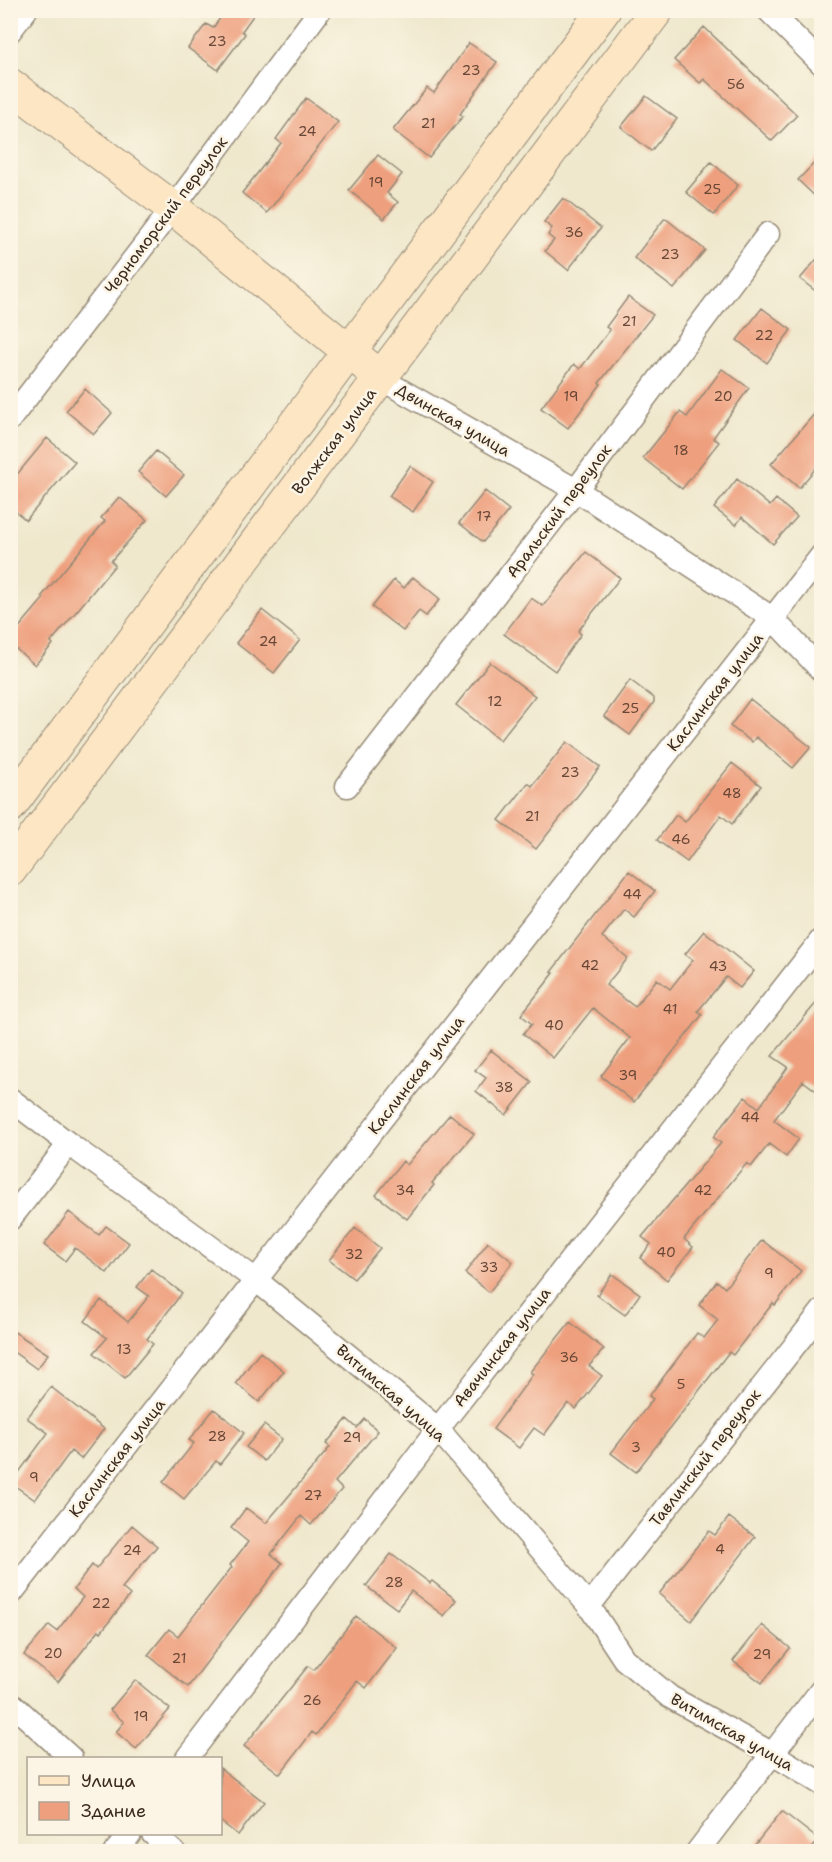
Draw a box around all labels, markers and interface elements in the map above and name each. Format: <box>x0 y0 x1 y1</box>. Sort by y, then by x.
house number: 23 <box>208 32 226 50</box>
house number: 23 <box>462 61 480 79</box>
house number: 56 <box>727 75 745 93</box>
house number: 21 <box>421 114 435 132</box>
house number: 24 <box>298 122 317 140</box>
street label: Черноморский переулок <box>100 132 232 298</box>
house number: 19 <box>368 173 384 191</box>
house number: 25 <box>703 180 721 198</box>
house number: 36 <box>564 223 584 241</box>
house number: 23 <box>661 245 679 263</box>
house number: 21 <box>622 312 636 330</box>
house number: 22 <box>755 326 773 344</box>
street label: Двинская улица <box>392 379 514 461</box>
street label: Волжская улица <box>287 383 381 499</box>
house number: 19 <box>563 387 579 405</box>
house number: 20 <box>713 387 733 405</box>
street label: Аральский переулок <box>502 440 616 582</box>
house number: 18 <box>673 441 689 459</box>
house number: 17 <box>477 507 491 525</box>
street label: Каслинская улица <box>662 628 768 756</box>
house number: 24 <box>259 632 278 650</box>
house number: 12 <box>488 692 502 710</box>
house number: 25 <box>621 699 639 717</box>
house number: 23 <box>561 763 579 781</box>
house number: 48 <box>722 784 742 802</box>
house number: 21 <box>525 807 539 825</box>
house number: 46 <box>671 830 691 848</box>
house number: 44 <box>622 885 642 903</box>
house number: 42 <box>581 956 599 974</box>
house number: 43 <box>709 957 727 975</box>
house number: 41 <box>663 1000 677 1018</box>
street label: Каслинская улица <box>363 1011 469 1139</box>
house number: 40 <box>544 1016 564 1034</box>
house number: 39 <box>619 1066 637 1084</box>
house number: 38 <box>494 1078 514 1096</box>
house number: 44 <box>740 1108 760 1126</box>
house number: 34 <box>395 1181 415 1199</box>
house number: 42 <box>694 1181 712 1199</box>
house number: 40 <box>656 1243 676 1261</box>
house number: 32 <box>345 1245 363 1263</box>
house number: 33 <box>480 1258 498 1276</box>
house number: 9 <box>764 1264 774 1282</box>
street label: Авачинская улица <box>449 1283 555 1411</box>
house number: 13 <box>117 1340 131 1358</box>
street label: Витимская улица <box>332 1340 450 1446</box>
house number: 36 <box>559 1348 579 1366</box>
house number: 5 <box>677 1375 685 1393</box>
street label: Тавлинский переулок <box>645 1384 766 1531</box>
street label: Каслинская улица <box>64 1394 170 1522</box>
house number: 28 <box>207 1427 227 1445</box>
house number: 29 <box>343 1428 361 1446</box>
house number: 3 <box>631 1438 641 1456</box>
house number: 9 <box>29 1468 39 1486</box>
house number: 27 <box>304 1486 322 1504</box>
house number: 4 <box>715 1540 725 1558</box>
house number: 24 <box>123 1541 142 1559</box>
house number: 28 <box>384 1573 404 1591</box>
house number: 22 <box>92 1594 110 1612</box>
house number: 20 <box>43 1644 63 1662</box>
house number: 29 <box>753 1645 771 1663</box>
house number: 21 <box>172 1649 186 1667</box>
street label: Витимская улица <box>667 1688 797 1776</box>
house number: 26 <box>303 1691 322 1709</box>
house number: 19 <box>133 1707 149 1725</box>
legend <box>27 1757 222 1835</box>
text: Улица <box>81 1769 135 1793</box>
text: Здание <box>81 1799 146 1823</box>

